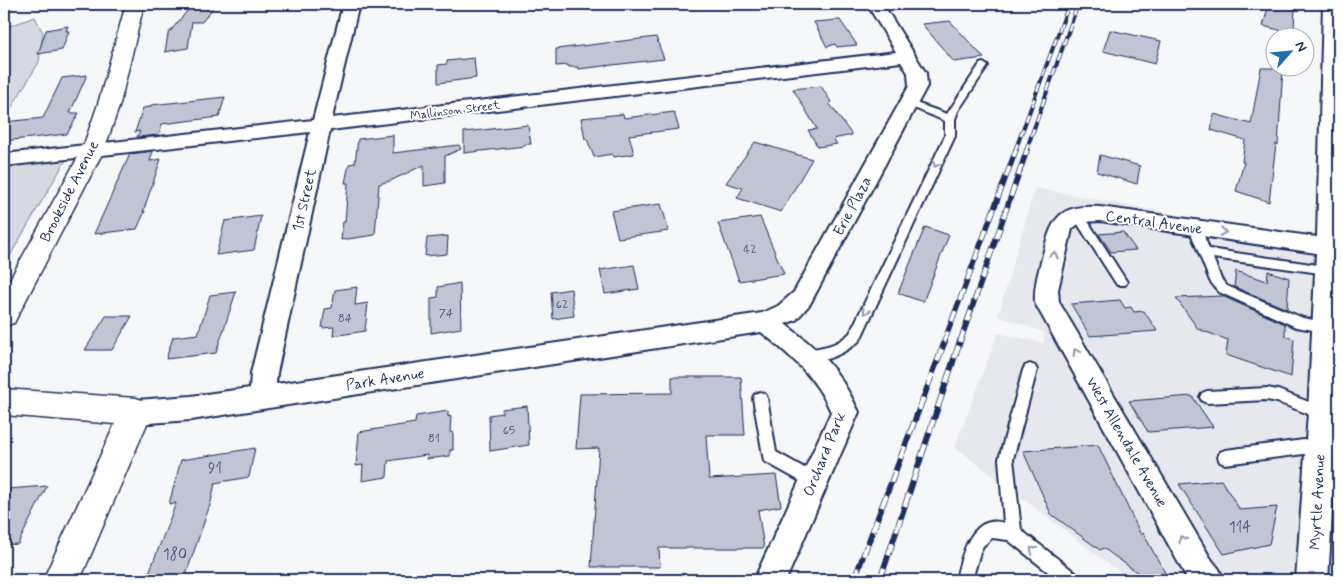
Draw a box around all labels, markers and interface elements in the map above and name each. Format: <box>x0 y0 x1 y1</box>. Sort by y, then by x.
north arrow <box>1266 28 1316 78</box>
text: N <box>1291 38 1311 55</box>
street label: Mallinson Street <box>409 98 501 124</box>
street label: Brookside Avenue <box>36 137 104 246</box>
one-way arrow <box>932 159 942 168</box>
street label: 1st Street <box>288 167 322 234</box>
street label: Erie Plaza <box>829 173 877 240</box>
street label: Central Avenue <box>1104 206 1204 240</box>
one-way arrow <box>1219 227 1228 237</box>
house number: 42 <box>743 242 757 258</box>
one-way arrow <box>1049 252 1059 260</box>
house number: 62 <box>556 297 568 313</box>
house number: 74 <box>439 306 453 322</box>
one-way arrow <box>861 306 872 315</box>
house number: 84 <box>338 311 352 327</box>
one-way arrow <box>1072 349 1082 358</box>
street label: Park Avenue <box>345 364 426 396</box>
street label: West Allendale Avenue <box>1081 374 1172 511</box>
street label: Orchard Park <box>799 409 851 499</box>
house number: 65 <box>503 423 515 439</box>
house number: 81 <box>428 431 440 447</box>
street label: Myrtle Avenue <box>1305 453 1331 551</box>
house number: 91 <box>208 459 222 479</box>
house number: 114 <box>1229 518 1251 538</box>
one-way arrow <box>1179 535 1189 544</box>
house number: 180 <box>163 545 187 565</box>
one-way arrow <box>1030 547 1039 555</box>

